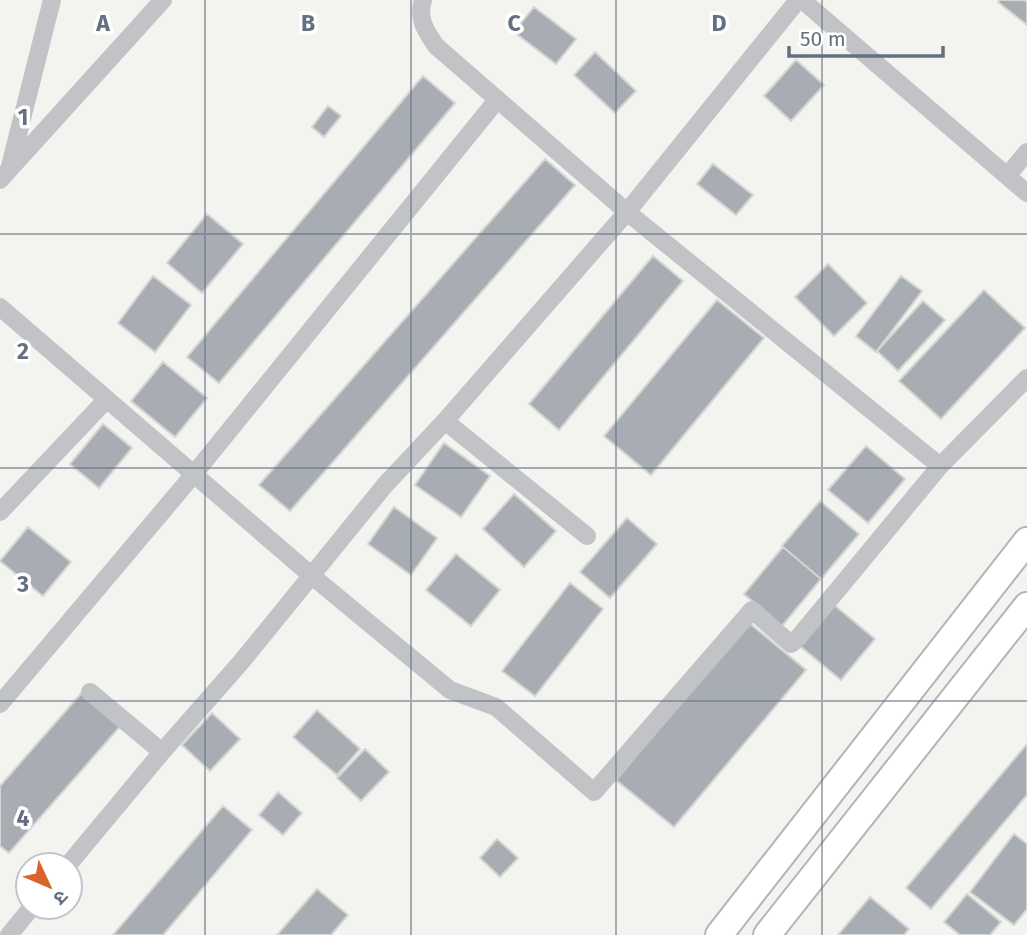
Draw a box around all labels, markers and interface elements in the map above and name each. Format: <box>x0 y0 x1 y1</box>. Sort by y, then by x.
text: A <box>95 9 110 37</box>
text: B <box>301 9 315 37</box>
text: C <box>507 9 521 37</box>
text: D <box>712 9 727 37</box>
scale bar <box>789 14 943 58</box>
text: 50 m <box>800 26 846 52</box>
text: 1 <box>18 103 28 131</box>
text: 2 <box>17 337 29 365</box>
text: 3 <box>16 570 29 598</box>
text: 4 <box>17 804 30 832</box>
north arrow <box>14 851 84 921</box>
text: उ <box>48 885 73 910</box>

